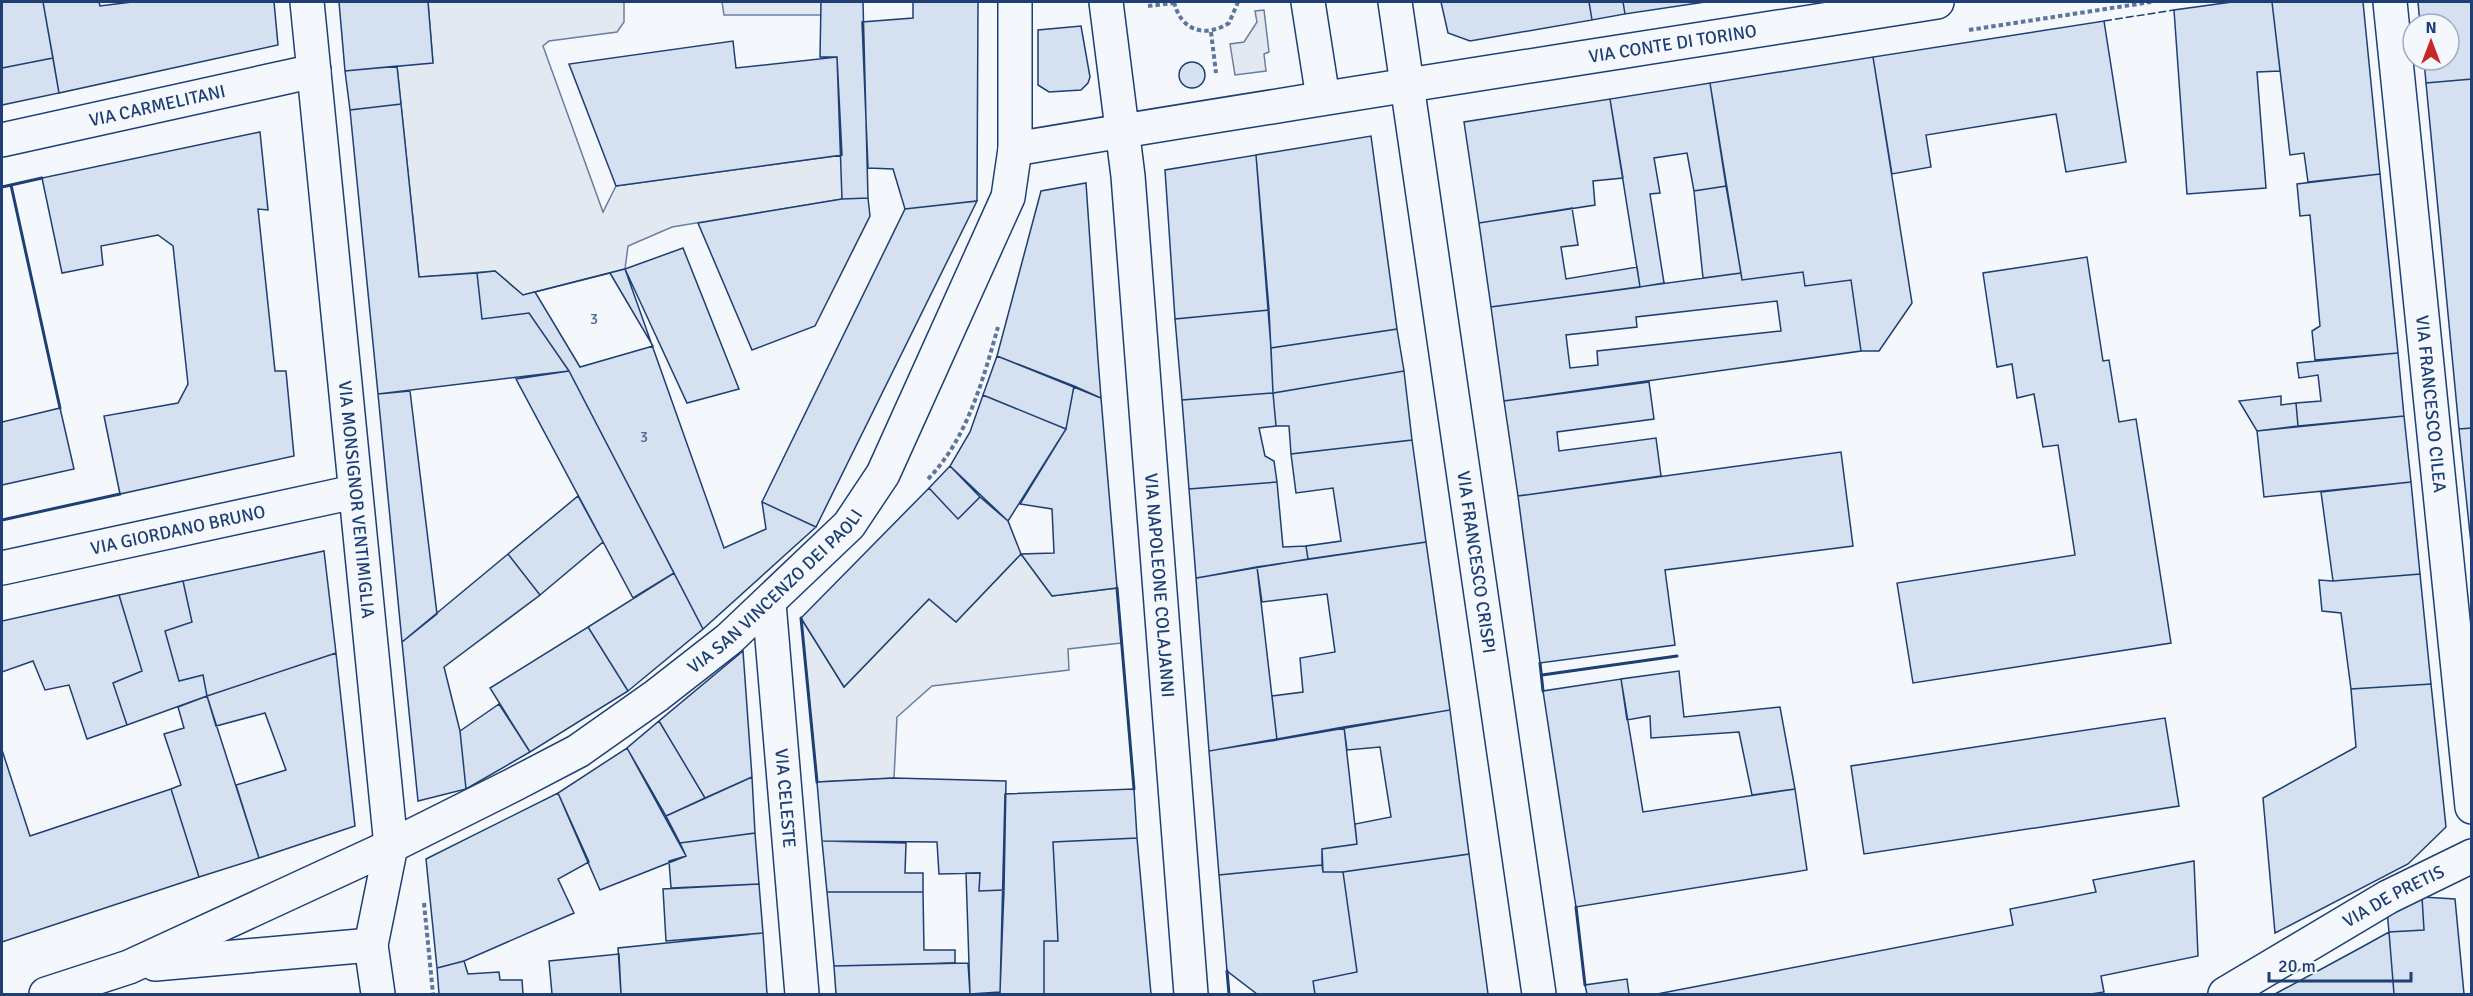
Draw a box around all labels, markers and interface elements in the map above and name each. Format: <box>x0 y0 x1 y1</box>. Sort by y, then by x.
north arrow <box>2401 12 2461 72</box>
text: N <box>2425 18 2437 38</box>
street label: VIA CONTE DI TORINO <box>1587 20 1758 68</box>
street label: VIA CARMELITANI <box>87 80 227 131</box>
house number: 3 <box>590 310 598 328</box>
street label: VIA FRANCESCO CILEA <box>2411 314 2451 494</box>
street label: VIA MONSIGNOR VENTIMIGLIA <box>334 380 379 619</box>
house number: 3 <box>640 428 648 446</box>
street label: VIA FRANCESCO CRISPI <box>1452 469 1500 655</box>
street label: VIA NAPOLEONE COLAJANNI <box>1140 472 1179 699</box>
street label: VIA GIORDANO BRUNO <box>88 500 267 560</box>
street label: VIA SAN VINCENZO DEI PAOLI <box>683 505 867 678</box>
street label: VIA CELESTE <box>770 748 801 849</box>
street label: VIA DE PRETIS <box>2339 860 2448 932</box>
scale bar <box>2269 945 2412 983</box>
text: 20 m <box>2278 955 2316 977</box>

